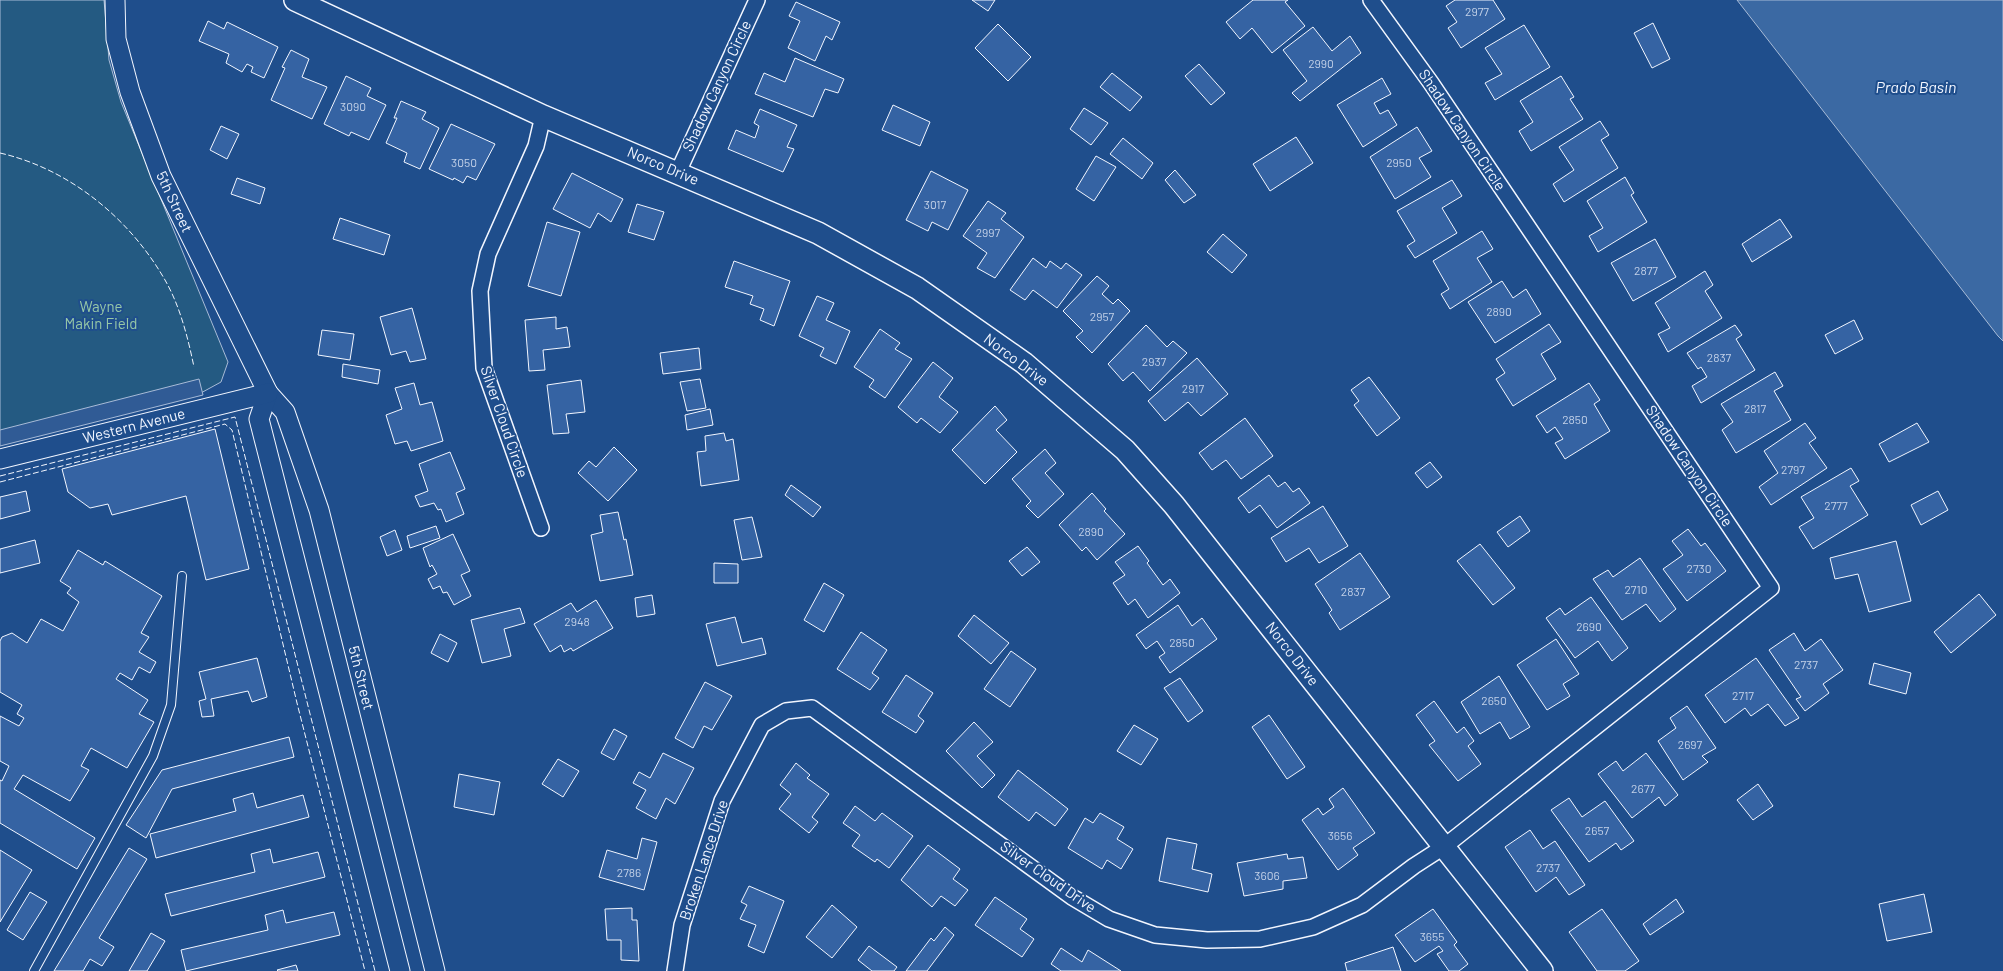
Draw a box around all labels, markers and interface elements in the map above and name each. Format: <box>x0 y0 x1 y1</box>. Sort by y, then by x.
house number: 2977 <box>1465 4 1489 18</box>
street label: Shadow Canyon Circle <box>678 17 754 154</box>
house number: 2990 <box>1308 56 1334 70</box>
street label: Shadow Canyon Circle <box>1416 65 1510 194</box>
water label: Prado Basin <box>1876 77 1956 96</box>
house number: 3090 <box>340 99 366 113</box>
street label: Norco Drive <box>625 142 702 188</box>
house number: 3050 <box>451 155 477 169</box>
house number: 2950 <box>1386 155 1412 169</box>
street label: 5th Street <box>153 168 197 235</box>
house number: 3017 <box>924 197 947 211</box>
house number: 2997 <box>976 225 1001 239</box>
house number: 2877 <box>1634 263 1658 277</box>
park label: Wayne Makin Field <box>65 297 137 332</box>
house number: 2890 <box>1486 304 1512 318</box>
house number: 2957 <box>1090 309 1115 323</box>
street label: Norco Drive <box>981 329 1052 389</box>
house number: 2837 <box>1707 350 1732 364</box>
house number: 2937 <box>1142 354 1167 368</box>
street label: Silver Cloud Circle <box>477 363 532 480</box>
house number: 2917 <box>1182 381 1204 395</box>
street label: Shadow Canyon Circle <box>1643 401 1737 530</box>
house number: 2817 <box>1744 401 1766 415</box>
street label: Western Avenue <box>81 404 187 446</box>
house number: 2850 <box>1562 412 1588 426</box>
house number: 2797 <box>1781 462 1805 476</box>
house number: 2777 <box>1824 498 1848 512</box>
house number: 2890 <box>1078 524 1104 538</box>
house number: 2730 <box>1686 561 1712 575</box>
house number: 2710 <box>1624 582 1648 596</box>
house number: 2837 <box>1341 584 1366 598</box>
house number: 2948 <box>564 614 590 628</box>
street label: Norco Drive <box>1262 618 1323 689</box>
house number: 2690 <box>1576 619 1602 633</box>
house number: 2850 <box>1169 635 1195 649</box>
street label: 5th Street <box>345 644 379 712</box>
house number: 2737 <box>1794 657 1818 671</box>
house number: 2717 <box>1732 688 1754 702</box>
house number: 2650 <box>1481 693 1507 707</box>
house number: 2697 <box>1678 737 1703 751</box>
house number: 2677 <box>1631 781 1655 795</box>
street label: Broken Lance Drive <box>675 797 731 922</box>
house number: 2657 <box>1585 823 1610 837</box>
house number: 3656 <box>1328 828 1352 842</box>
street label: Silver Cloud Drive <box>997 836 1100 916</box>
house number: 2737 <box>1536 860 1560 874</box>
house number: 2786 <box>617 865 641 879</box>
house number: 3606 <box>1254 868 1280 882</box>
house number: 3655 <box>1420 929 1444 943</box>

